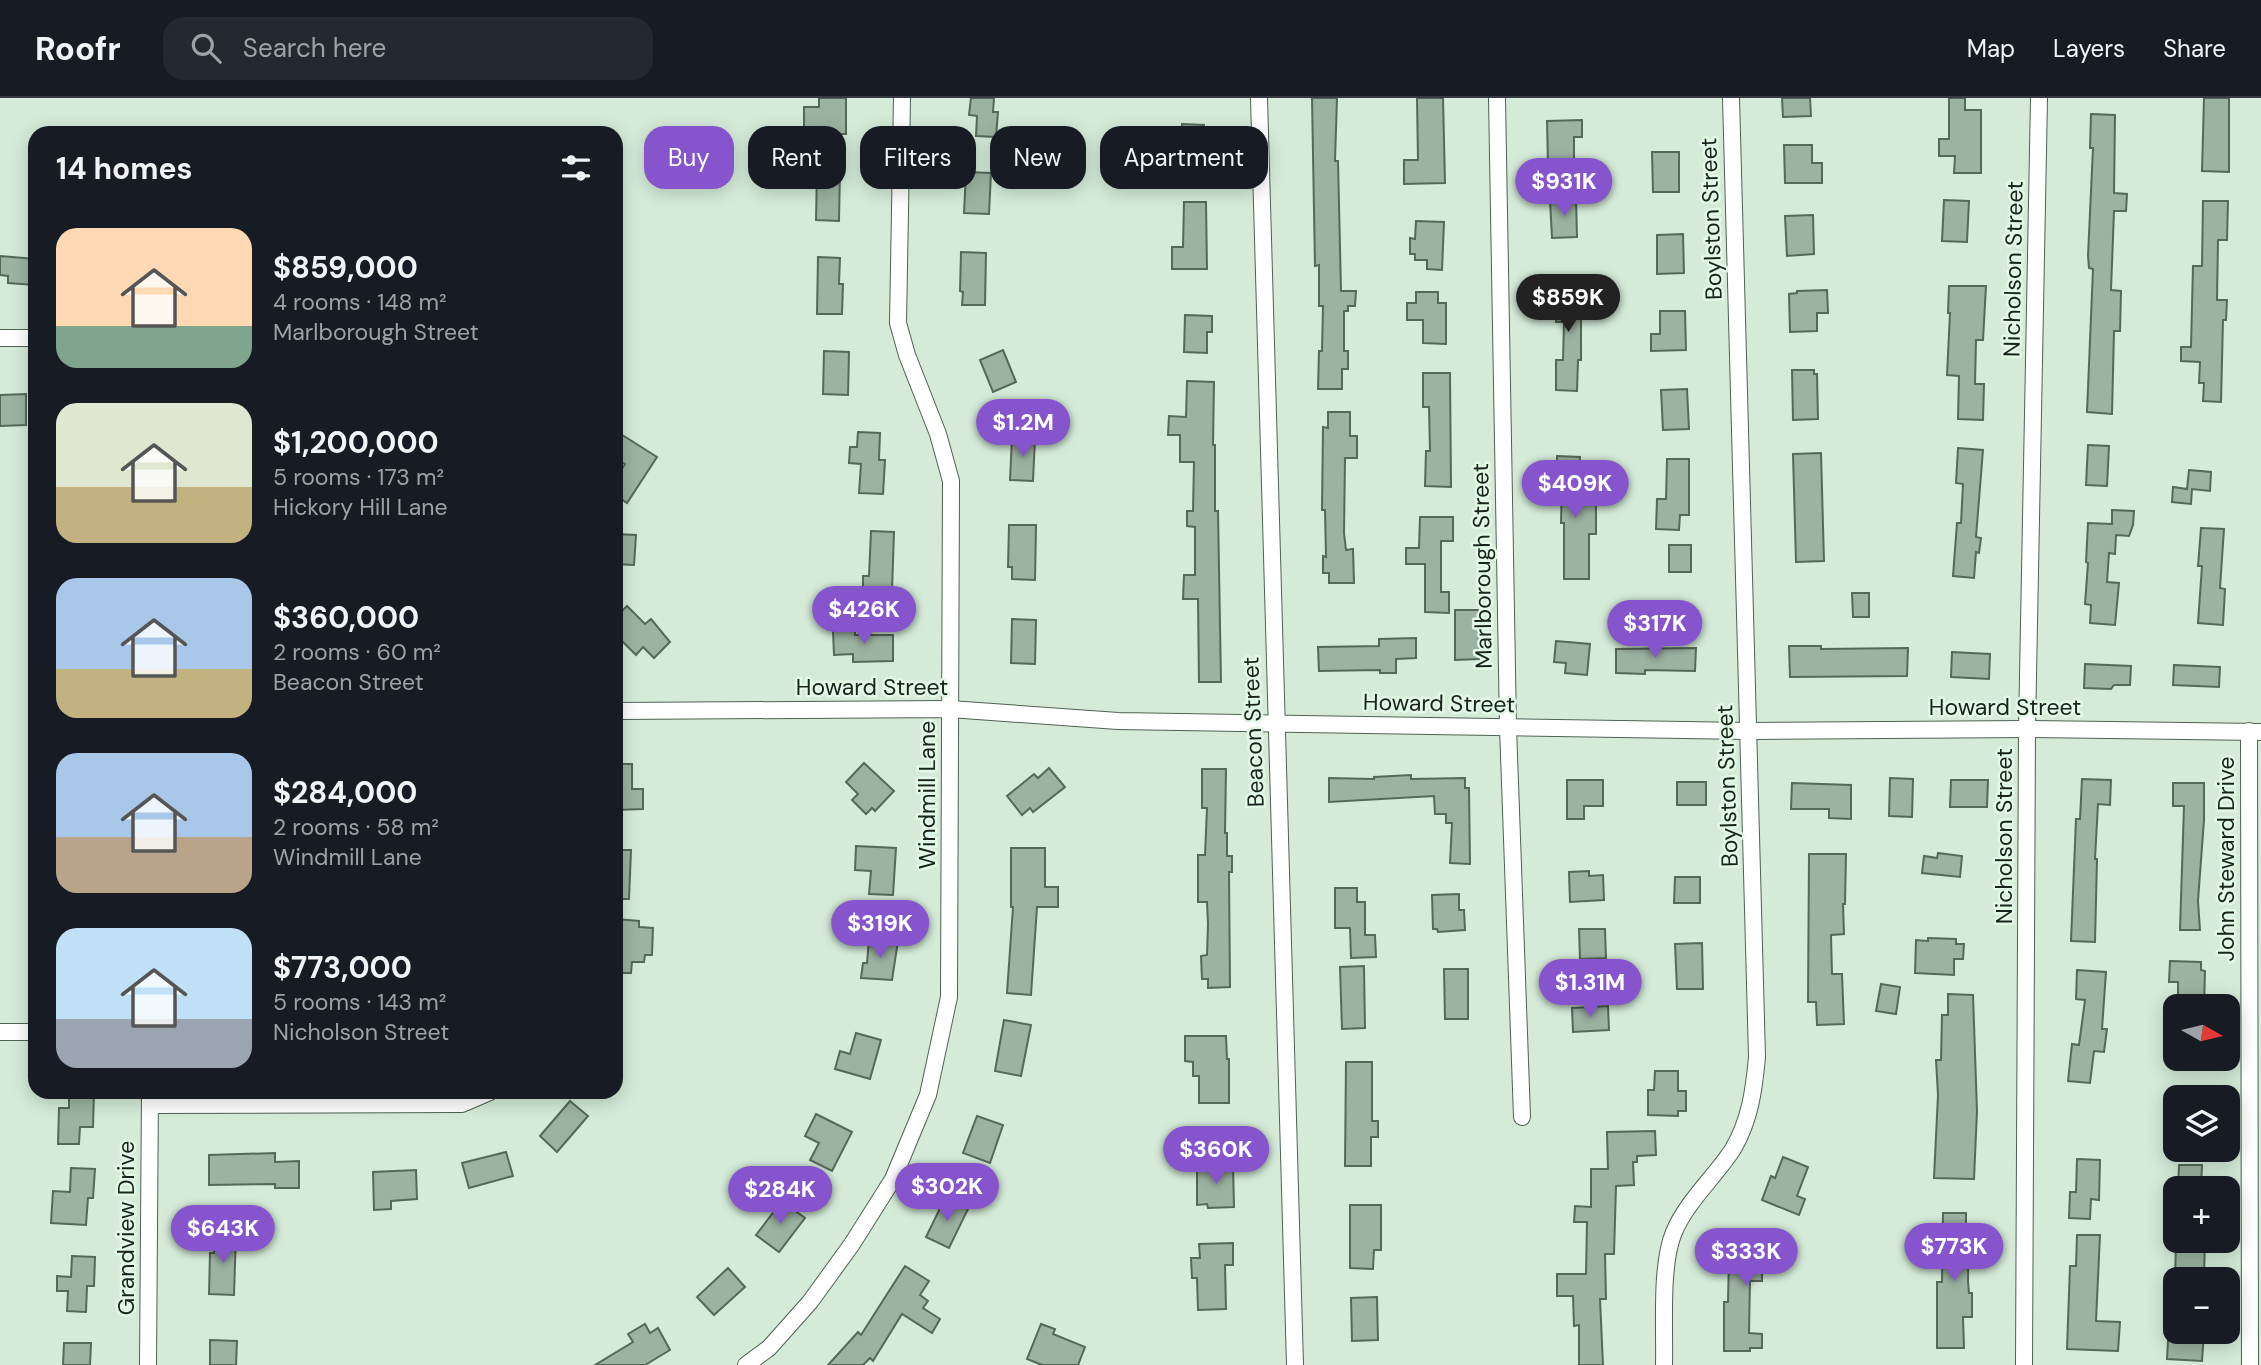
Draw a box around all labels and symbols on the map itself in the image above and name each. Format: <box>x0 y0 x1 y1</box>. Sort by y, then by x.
street label: Boylston Street <box>1693 137 1729 301</box>
pin: $931K <box>1515 158 1613 218</box>
street label: Nicholson Street <box>1996 181 2030 357</box>
pin: $859K <box>1519 274 1617 334</box>
pin: $1.2M <box>974 400 1072 459</box>
pin: $409K <box>1526 460 1624 520</box>
street label: Marlborough Street <box>1465 463 1499 669</box>
pin: $426K <box>815 587 913 646</box>
pin: $317K <box>1606 601 1704 660</box>
street label: Beacon Street <box>1235 656 1271 808</box>
street label: Howard Street <box>796 672 948 702</box>
street label: Howard Street <box>1363 687 1515 719</box>
street label: Howard Street <box>1929 692 2081 722</box>
street label: Boylston Street <box>1709 704 1745 868</box>
street label: Windmill Lane <box>912 721 942 869</box>
street label: Nicholson Street <box>1989 748 2019 924</box>
street label: John Steward Drive <box>2211 756 2241 962</box>
pin: $319K <box>831 900 929 960</box>
pin: $1.31M <box>1533 960 1647 1019</box>
north arrow <box>2163 994 2240 1071</box>
pin: $360K <box>1167 1126 1265 1186</box>
street label: Grandview Drive <box>111 1141 141 1315</box>
pin: $302K <box>898 1164 996 1223</box>
pin: $284K <box>731 1166 829 1226</box>
pin: $643K <box>174 1206 272 1265</box>
pin: $773K <box>1905 1224 2003 1283</box>
pin: $333K <box>1697 1228 1795 1288</box>

